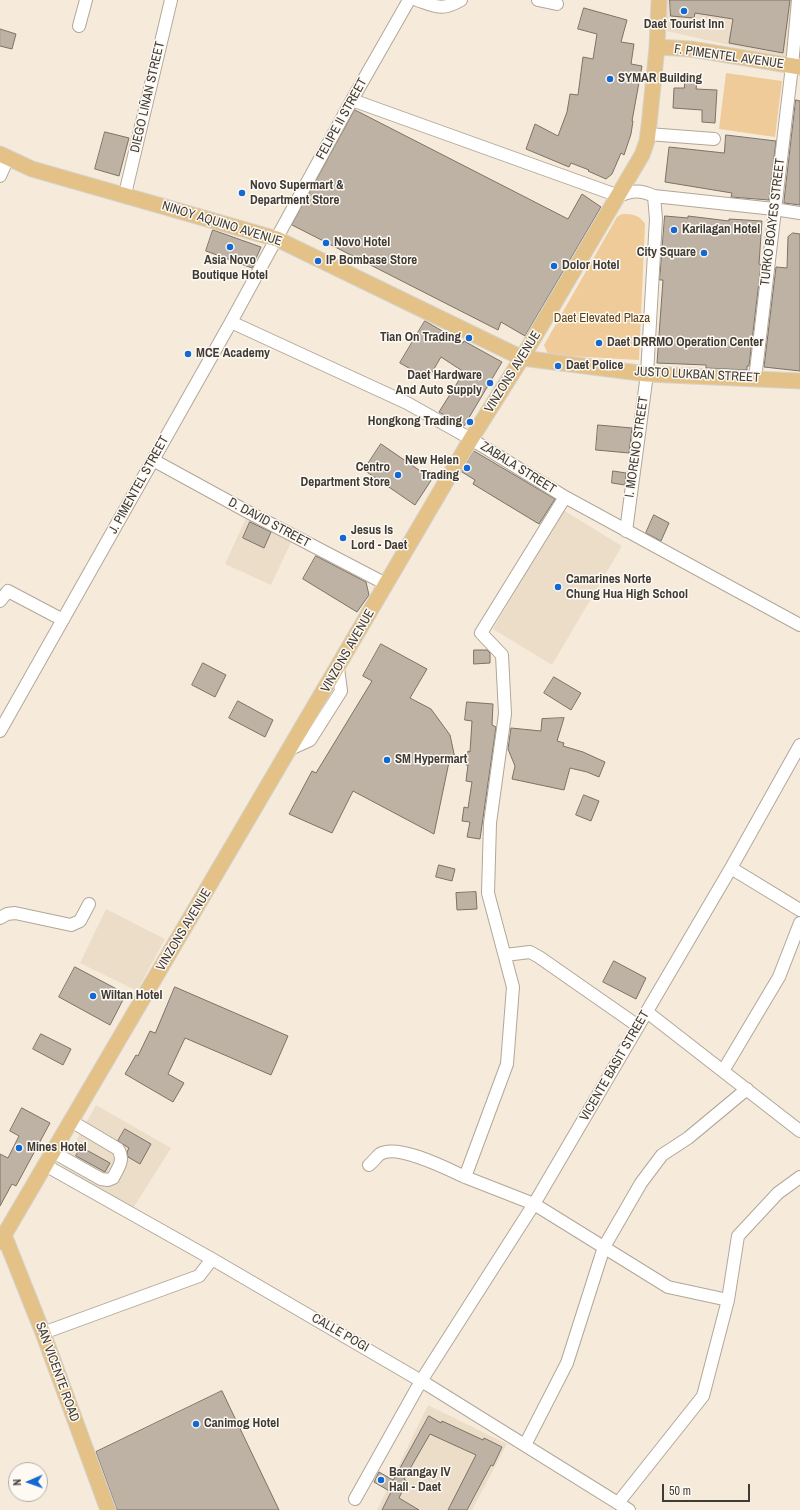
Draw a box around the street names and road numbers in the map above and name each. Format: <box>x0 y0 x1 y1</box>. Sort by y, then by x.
street label: DIEGO LIÑAN STREET <box>128 40 168 154</box>
street label: F. PIMENTEL AVENUE <box>673 42 785 72</box>
street label: FELIPE II STREET <box>313 76 371 162</box>
street label: TURKO BOAYES STREET <box>757 157 789 287</box>
street label: NINOY AQUINO AVENUE <box>160 198 284 250</box>
street label: VINZONS AVENUE <box>482 328 544 416</box>
street label: JUSTO LUKBAN STREET <box>634 364 760 386</box>
street label: I. MORENO STREET <box>622 395 652 499</box>
street label: J. PIMENTEL STREET <box>106 433 172 537</box>
street label: ZABALA STREET <box>477 439 559 497</box>
street label: D. DAVID STREET <box>225 495 313 551</box>
street label: VINZONS AVENUE <box>318 607 378 695</box>
street label: VINZONS AVENUE <box>153 886 215 974</box>
street label: VICENTE BASIT STREET <box>577 1008 653 1124</box>
street label: CALLE POGI <box>309 1310 371 1356</box>
street label: SAN VICENTE ROAD <box>32 1320 82 1424</box>

